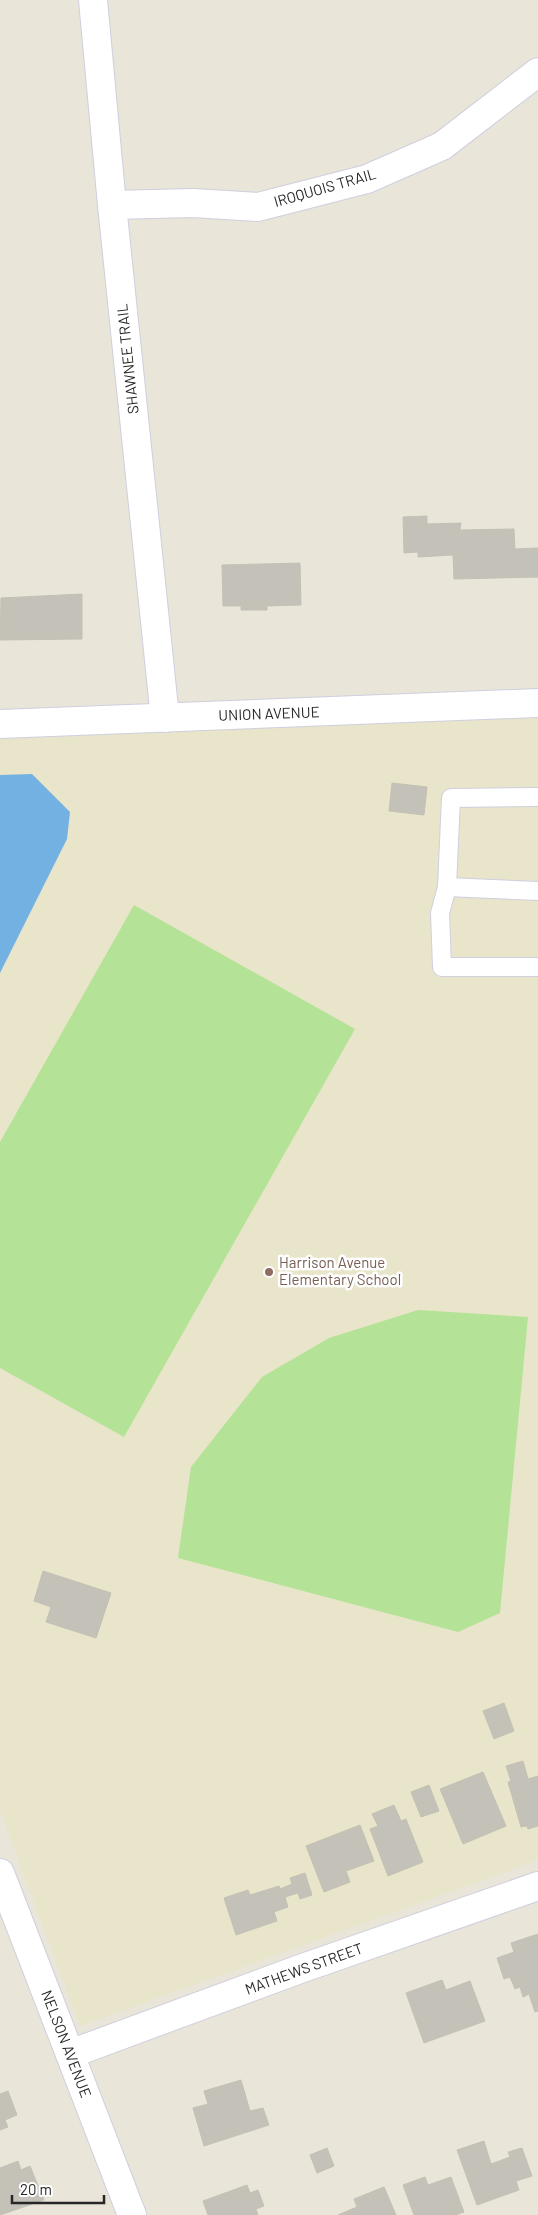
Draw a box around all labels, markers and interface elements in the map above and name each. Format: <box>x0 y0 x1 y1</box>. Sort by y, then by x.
street label: IROQUOIS TRAIL <box>272 164 378 210</box>
street label: SHAWNEE TRAIL <box>112 303 142 415</box>
street label: UNION AVENUE <box>218 702 320 724</box>
place label: Harrison Avenue Elementary School <box>279 1253 401 1288</box>
marker: Harrison Avenue Elementary School <box>263 1266 275 1278</box>
street label: MATHEWS STREET <box>242 1938 365 1998</box>
street label: NELSON AVENUE <box>38 1987 96 2100</box>
scale bar <box>12 2172 105 2204</box>
text: 20 m <box>20 2180 52 2198</box>

